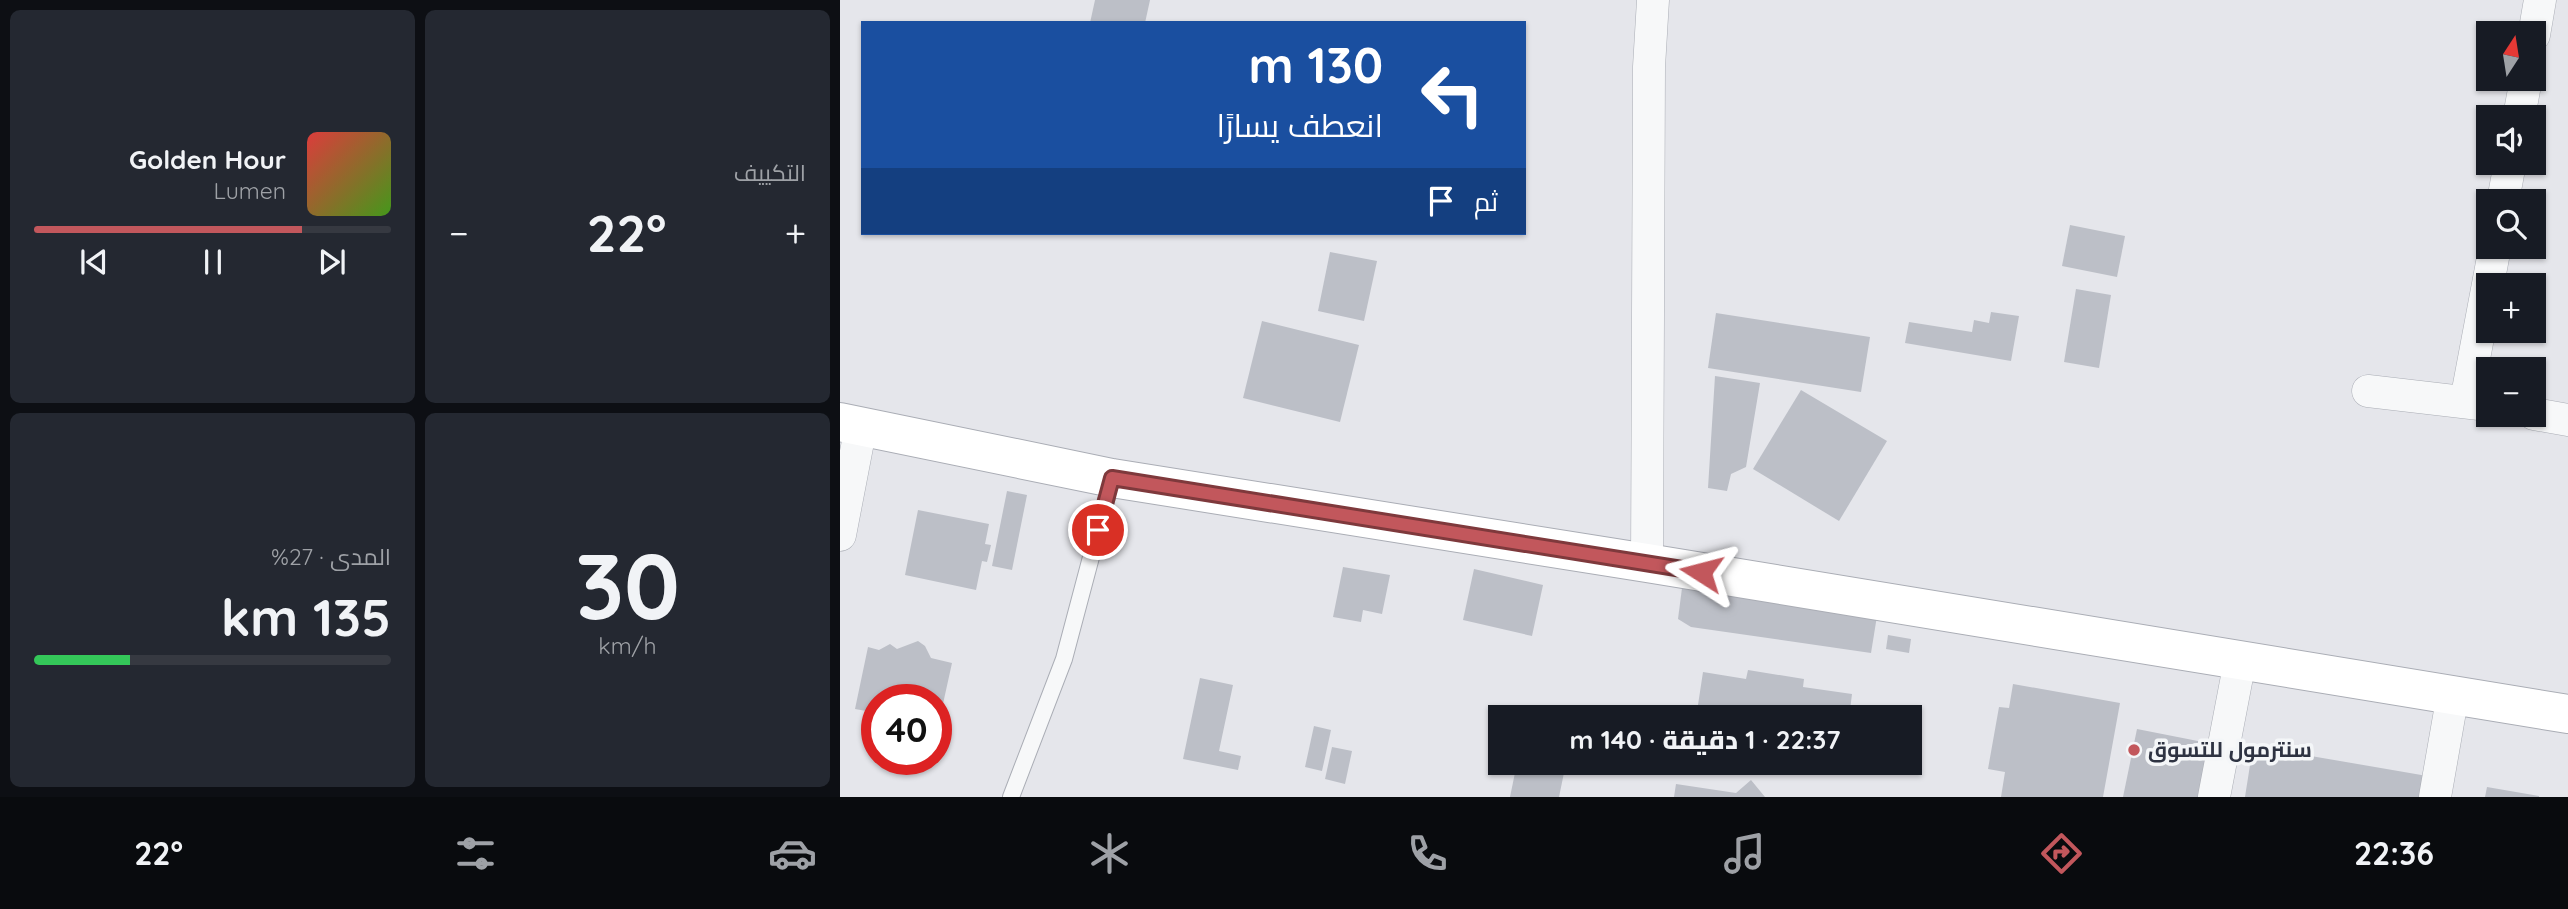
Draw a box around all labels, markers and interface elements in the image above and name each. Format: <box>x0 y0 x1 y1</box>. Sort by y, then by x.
north arrow <box>2476 21 2546 91</box>
map controls <box>2476 21 2546 427</box>
text: 130 m <box>1249 34 1383 95</box>
icon: left <box>1407 49 1498 140</box>
text: انعطف يسارًا <box>1217 105 1383 145</box>
button: sound <box>2476 105 2546 175</box>
text: Golden Hour <box>129 143 286 176</box>
text: التكييف <box>734 158 806 187</box>
text: Lumen <box>213 176 286 205</box>
icon: arrive <box>1422 182 1460 220</box>
text: ثم <box>1474 185 1498 218</box>
button: search <box>2476 189 2546 259</box>
text: 22° <box>587 200 666 265</box>
text: − <box>449 209 469 257</box>
text: + <box>785 209 806 257</box>
icon: previous <box>75 243 113 281</box>
icon: pause <box>194 243 232 281</box>
icon: next <box>313 243 351 281</box>
button: + <box>2476 273 2546 343</box>
button: − <box>2476 357 2546 427</box>
pin <box>1068 500 1128 560</box>
icon: arrive <box>1079 511 1117 549</box>
text: 30 <box>575 528 680 642</box>
position arrow <box>1664 535 1738 609</box>
text: المدى · 27% <box>271 542 391 571</box>
text: 135 km <box>221 584 391 649</box>
text: km/h <box>598 631 657 660</box>
speed limit sign: 40 <box>861 684 952 775</box>
text: 22:37 · 1 دقيقة · 140 m <box>1569 723 1841 756</box>
place label: سنترمول للتسوق <box>2148 736 2312 763</box>
marker: سنترمول للتسوق <box>2126 742 2142 758</box>
icon: filters <box>451 829 500 878</box>
icon: car <box>768 829 817 878</box>
icon: climate <box>1085 829 1134 878</box>
icon: phone <box>1403 829 1452 878</box>
icon: music <box>1720 829 1769 878</box>
icon: directions <box>2037 829 2086 878</box>
text: 22° <box>134 833 183 873</box>
text: 22:36 <box>2354 833 2434 873</box>

